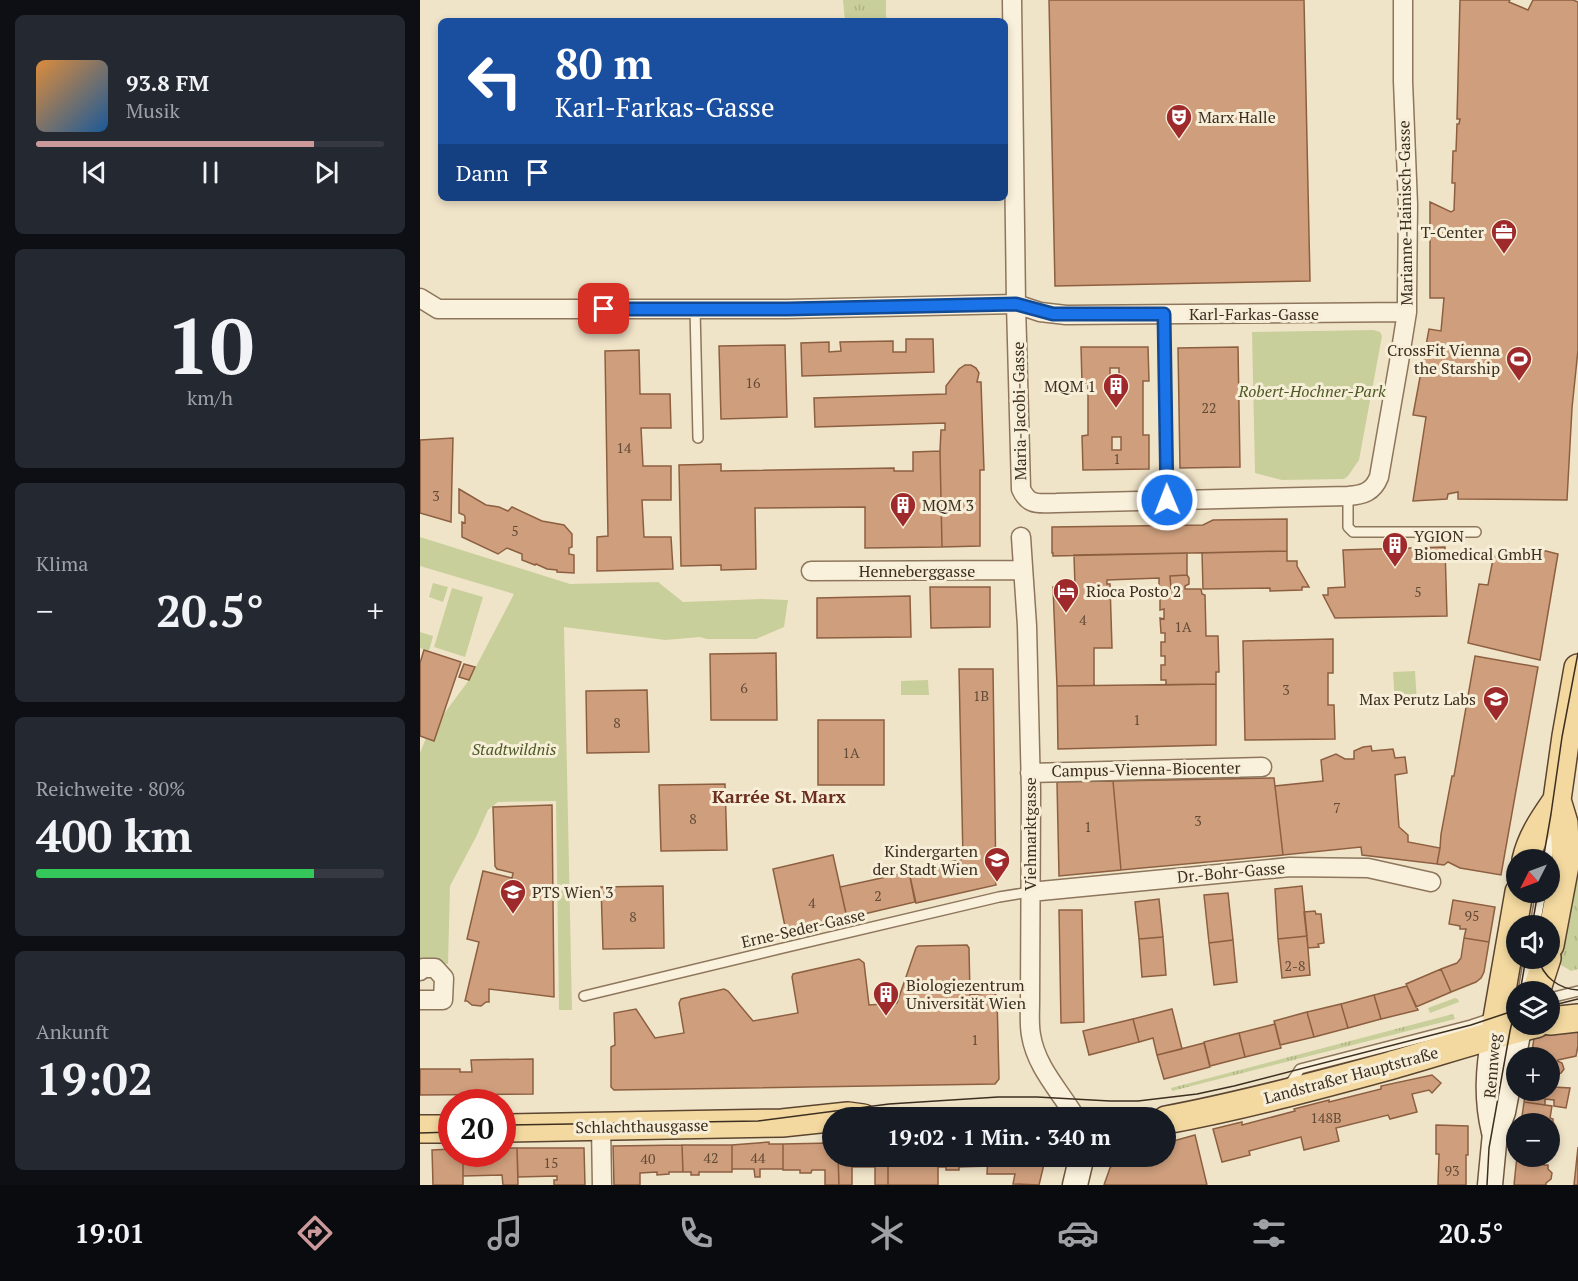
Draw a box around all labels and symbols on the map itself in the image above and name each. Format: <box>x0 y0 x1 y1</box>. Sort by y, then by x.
theatre icon: Marx Halle <box>1164 102 1194 140</box>
place label: Marx Halle <box>1198 106 1276 128</box>
street label: Marianne-Hainisch-Gasse <box>1392 120 1418 306</box>
office icon: T-Center <box>1489 217 1519 255</box>
place label: T-Center <box>1421 221 1485 243</box>
pin <box>578 283 629 334</box>
street label: Karl-Farkas-Gasse <box>1189 303 1319 325</box>
place label: CrossFit Vienna the Starship <box>1387 339 1500 379</box>
street label: Maria-Jacobi-Gasse <box>1007 341 1031 481</box>
sports icon: CrossFit Vienna the Starship <box>1504 344 1534 382</box>
building icon: MQM 1 <box>1101 371 1131 409</box>
house number: 16 <box>746 373 761 392</box>
place label: MQM 1 <box>1044 375 1096 397</box>
park label: Robert-Hochner-Park <box>1237 380 1386 402</box>
house number: 22 <box>1202 398 1216 417</box>
house number: 14 <box>617 438 632 457</box>
house number: 1 <box>1113 449 1121 468</box>
position arrow <box>1135 468 1199 532</box>
house number: 3 <box>432 486 440 505</box>
building icon: MQM 3 <box>888 490 918 528</box>
place label: MQM 3 <box>922 494 974 516</box>
house number: 5 <box>511 521 519 540</box>
place label: YGION Biomedical GmbH <box>1414 525 1543 565</box>
building icon: YGION Biomedical GmbH <box>1380 530 1410 568</box>
street label: Henneberggasse <box>859 560 975 582</box>
hotel icon: Rioca Posto 2 <box>1051 576 1081 614</box>
place label: Rioca Posto 2 <box>1086 580 1181 602</box>
house number: 5 <box>1414 582 1422 601</box>
house number: 4 <box>1079 610 1087 629</box>
house number: 1A <box>1174 617 1192 636</box>
house number: 6 <box>740 678 748 697</box>
house number: 3 <box>1282 680 1290 699</box>
school or university icon: Max Perutz Labs <box>1481 684 1511 722</box>
house number: 1B <box>973 686 989 705</box>
place label: Max Perutz Labs <box>1359 688 1476 710</box>
house number: 1 <box>1133 710 1141 729</box>
house number: 8 <box>613 713 621 732</box>
park label: Stadtwildnis <box>472 738 557 760</box>
house number: 1A <box>842 743 860 762</box>
street label: Campus-Vienna-Biocenter <box>1051 756 1242 782</box>
street label: Viehmarktgasse <box>1019 777 1041 891</box>
district label: Karrée St. Marx <box>712 784 846 808</box>
house number: 7 <box>1333 798 1341 817</box>
house number: 8 <box>689 809 697 828</box>
house number: 3 <box>1194 811 1202 830</box>
house number: 1 <box>1084 817 1092 836</box>
place label: Kindergarten der Stadt Wien <box>872 840 978 880</box>
school or university icon: Kindergarten der Stadt Wien <box>982 845 1012 883</box>
north arrow <box>1506 849 1560 903</box>
street label: Dr.-Bohr-Gasse <box>1176 856 1286 888</box>
school or university icon: PTS Wien 3 <box>498 877 528 915</box>
place label: PTS Wien 3 <box>532 881 614 903</box>
house number: 2 <box>874 886 882 905</box>
house number: 4 <box>808 893 816 912</box>
street label: Erne-Seder-Gasse <box>739 903 867 953</box>
house number: 95 <box>1465 906 1479 925</box>
house number: 8 <box>629 907 637 926</box>
house number: 2-8 <box>1285 956 1305 975</box>
place label: Biologiezentrum Universität Wien <box>906 974 1026 1014</box>
building icon: Biologiezentrum Universität Wien <box>871 979 901 1017</box>
house number: 1 <box>971 1030 979 1049</box>
street label: Rennweg <box>1478 1032 1506 1099</box>
street label: Landstraßer Hauptstraße <box>1261 1041 1441 1109</box>
speed limit sign: 20 <box>438 1089 516 1167</box>
house number: 148B <box>1311 1108 1342 1127</box>
street label: Schlachthausgasse <box>575 1114 709 1138</box>
house number: 42 <box>704 1148 718 1167</box>
house number: 44 <box>751 1148 766 1167</box>
house number: 40 <box>641 1149 655 1168</box>
house number: 15 <box>544 1153 558 1172</box>
house number: 93 <box>1445 1161 1459 1180</box>

